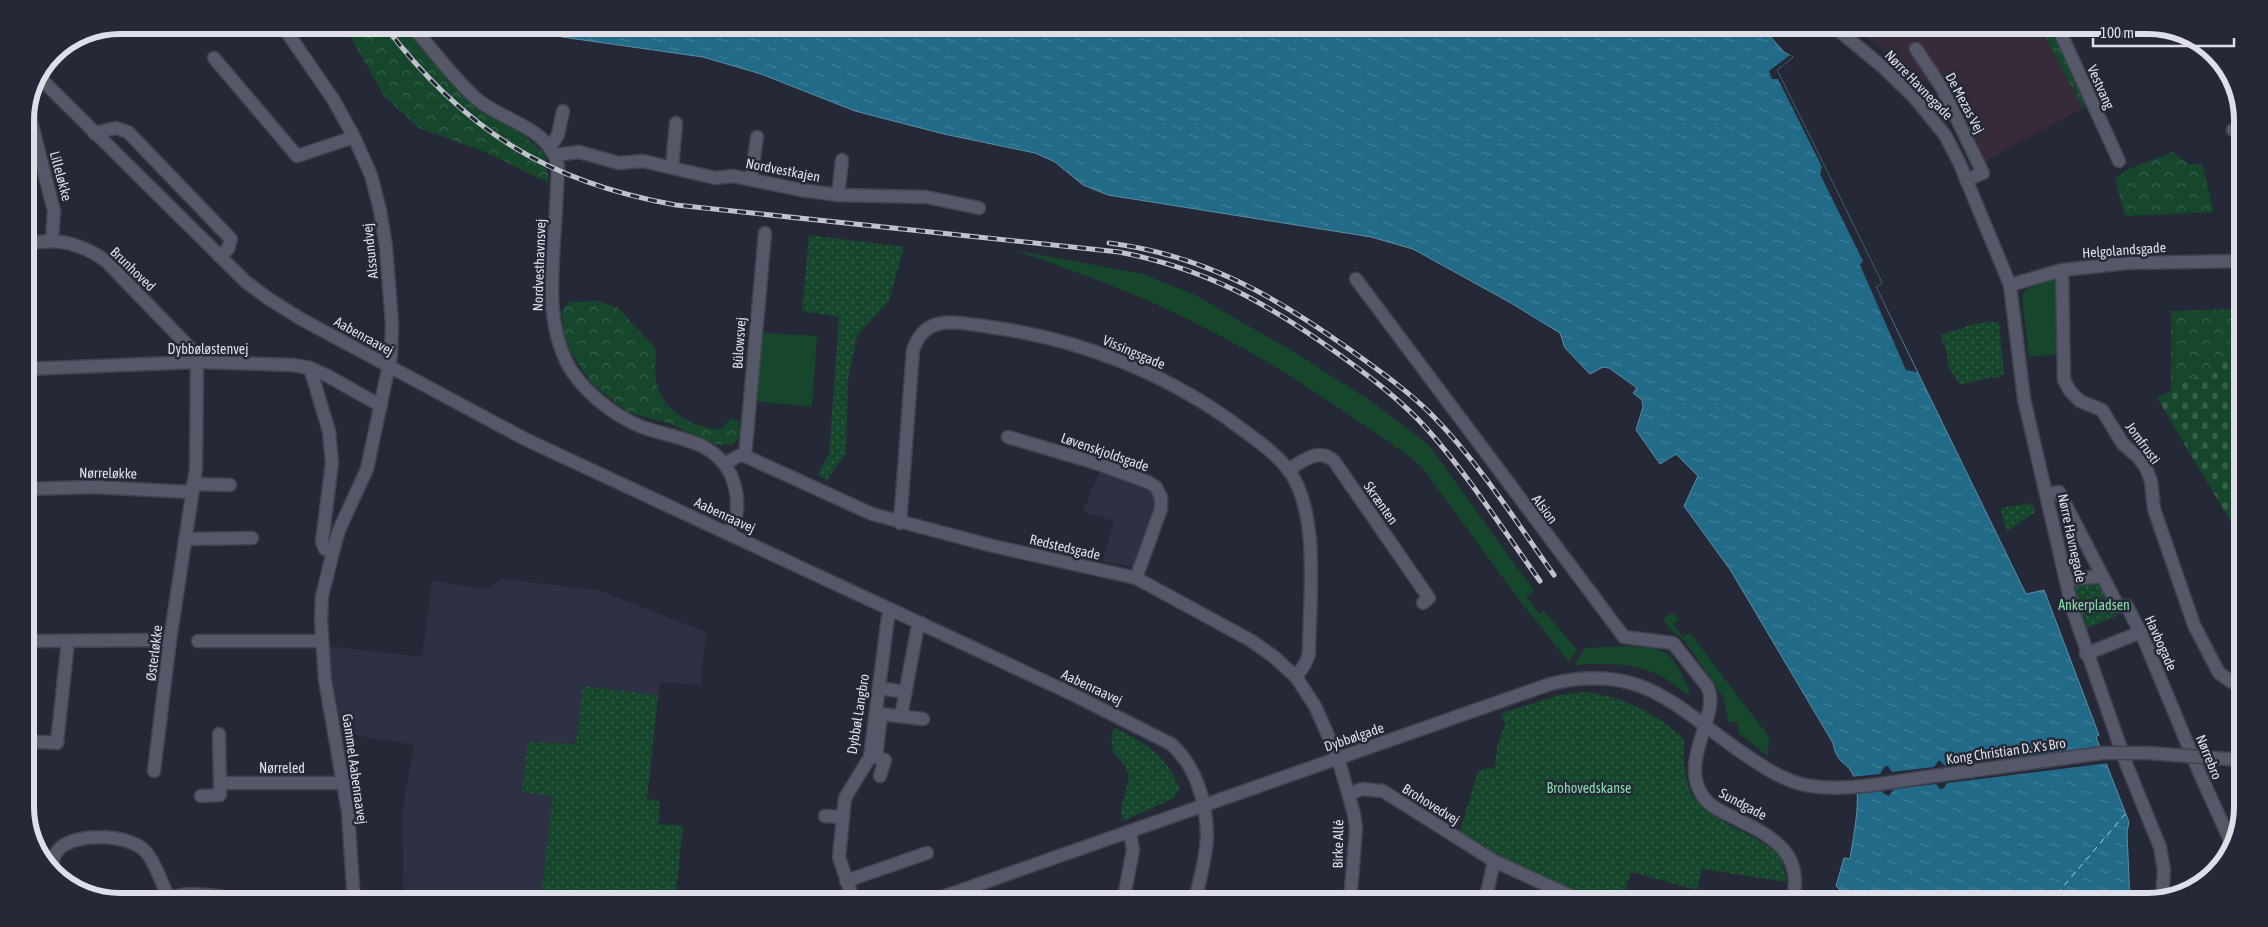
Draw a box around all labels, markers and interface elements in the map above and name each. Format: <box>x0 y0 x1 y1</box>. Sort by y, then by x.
scale bar <box>2093 15 2234 47</box>
text: 100 m <box>2100 24 2134 41</box>
street label: Nørre Havnegade <box>1882 47 1956 123</box>
street label: Vestvang <box>2084 62 2118 112</box>
street label: De Mezas Vej <box>1942 70 1988 136</box>
street label: Lilleløkke <box>47 149 75 203</box>
street label: Nordvestkajen <box>744 155 822 185</box>
street label: Nordvesthavnsvej <box>529 218 549 312</box>
street label: Alssundvej <box>359 222 381 280</box>
street label: Helgolandsgade <box>2081 239 2167 261</box>
street label: Brunhoved <box>107 244 159 294</box>
street label: Aabenraavej <box>332 313 396 359</box>
street label: Bülowsvej <box>729 317 749 369</box>
street label: Vissingsgade <box>1100 332 1168 372</box>
street label: Dybbøløstenvej <box>168 341 248 357</box>
street label: Jomfrusti <box>2122 419 2164 467</box>
street label: Løvenskjoldsgade <box>1059 429 1151 475</box>
street label: Nørreløkke <box>79 464 137 482</box>
street label: Skrænten <box>1360 478 1402 528</box>
street label: Alsion <box>1529 491 1561 527</box>
street label: Nørre Havnegade <box>2055 492 2089 584</box>
street label: Aabenraavej <box>692 494 758 536</box>
street label: Redstedsgade <box>1028 531 1102 563</box>
park label: Ankerpladsen <box>2058 597 2130 613</box>
street label: Havbogade <box>2142 613 2180 673</box>
street label: Østerløkke <box>143 624 165 682</box>
street label: Aabenraavej <box>1059 666 1125 708</box>
street label: Dybbøl Langbro <box>844 673 872 755</box>
street label: Gammel Aabenraavej <box>339 713 371 825</box>
street label: Dybbølgade <box>1322 719 1386 755</box>
street label: Nørrebro <box>2193 732 2225 782</box>
street label: Kong Christian D. X's Bro <box>1945 735 2067 767</box>
street label: Nørreled <box>259 760 305 776</box>
street label: Brohovedvej <box>1399 780 1463 828</box>
park label: Brohovedskanse <box>1547 780 1631 796</box>
street label: Sundgade <box>1717 785 1769 823</box>
street label: Birke Allé <box>1330 820 1346 868</box>

